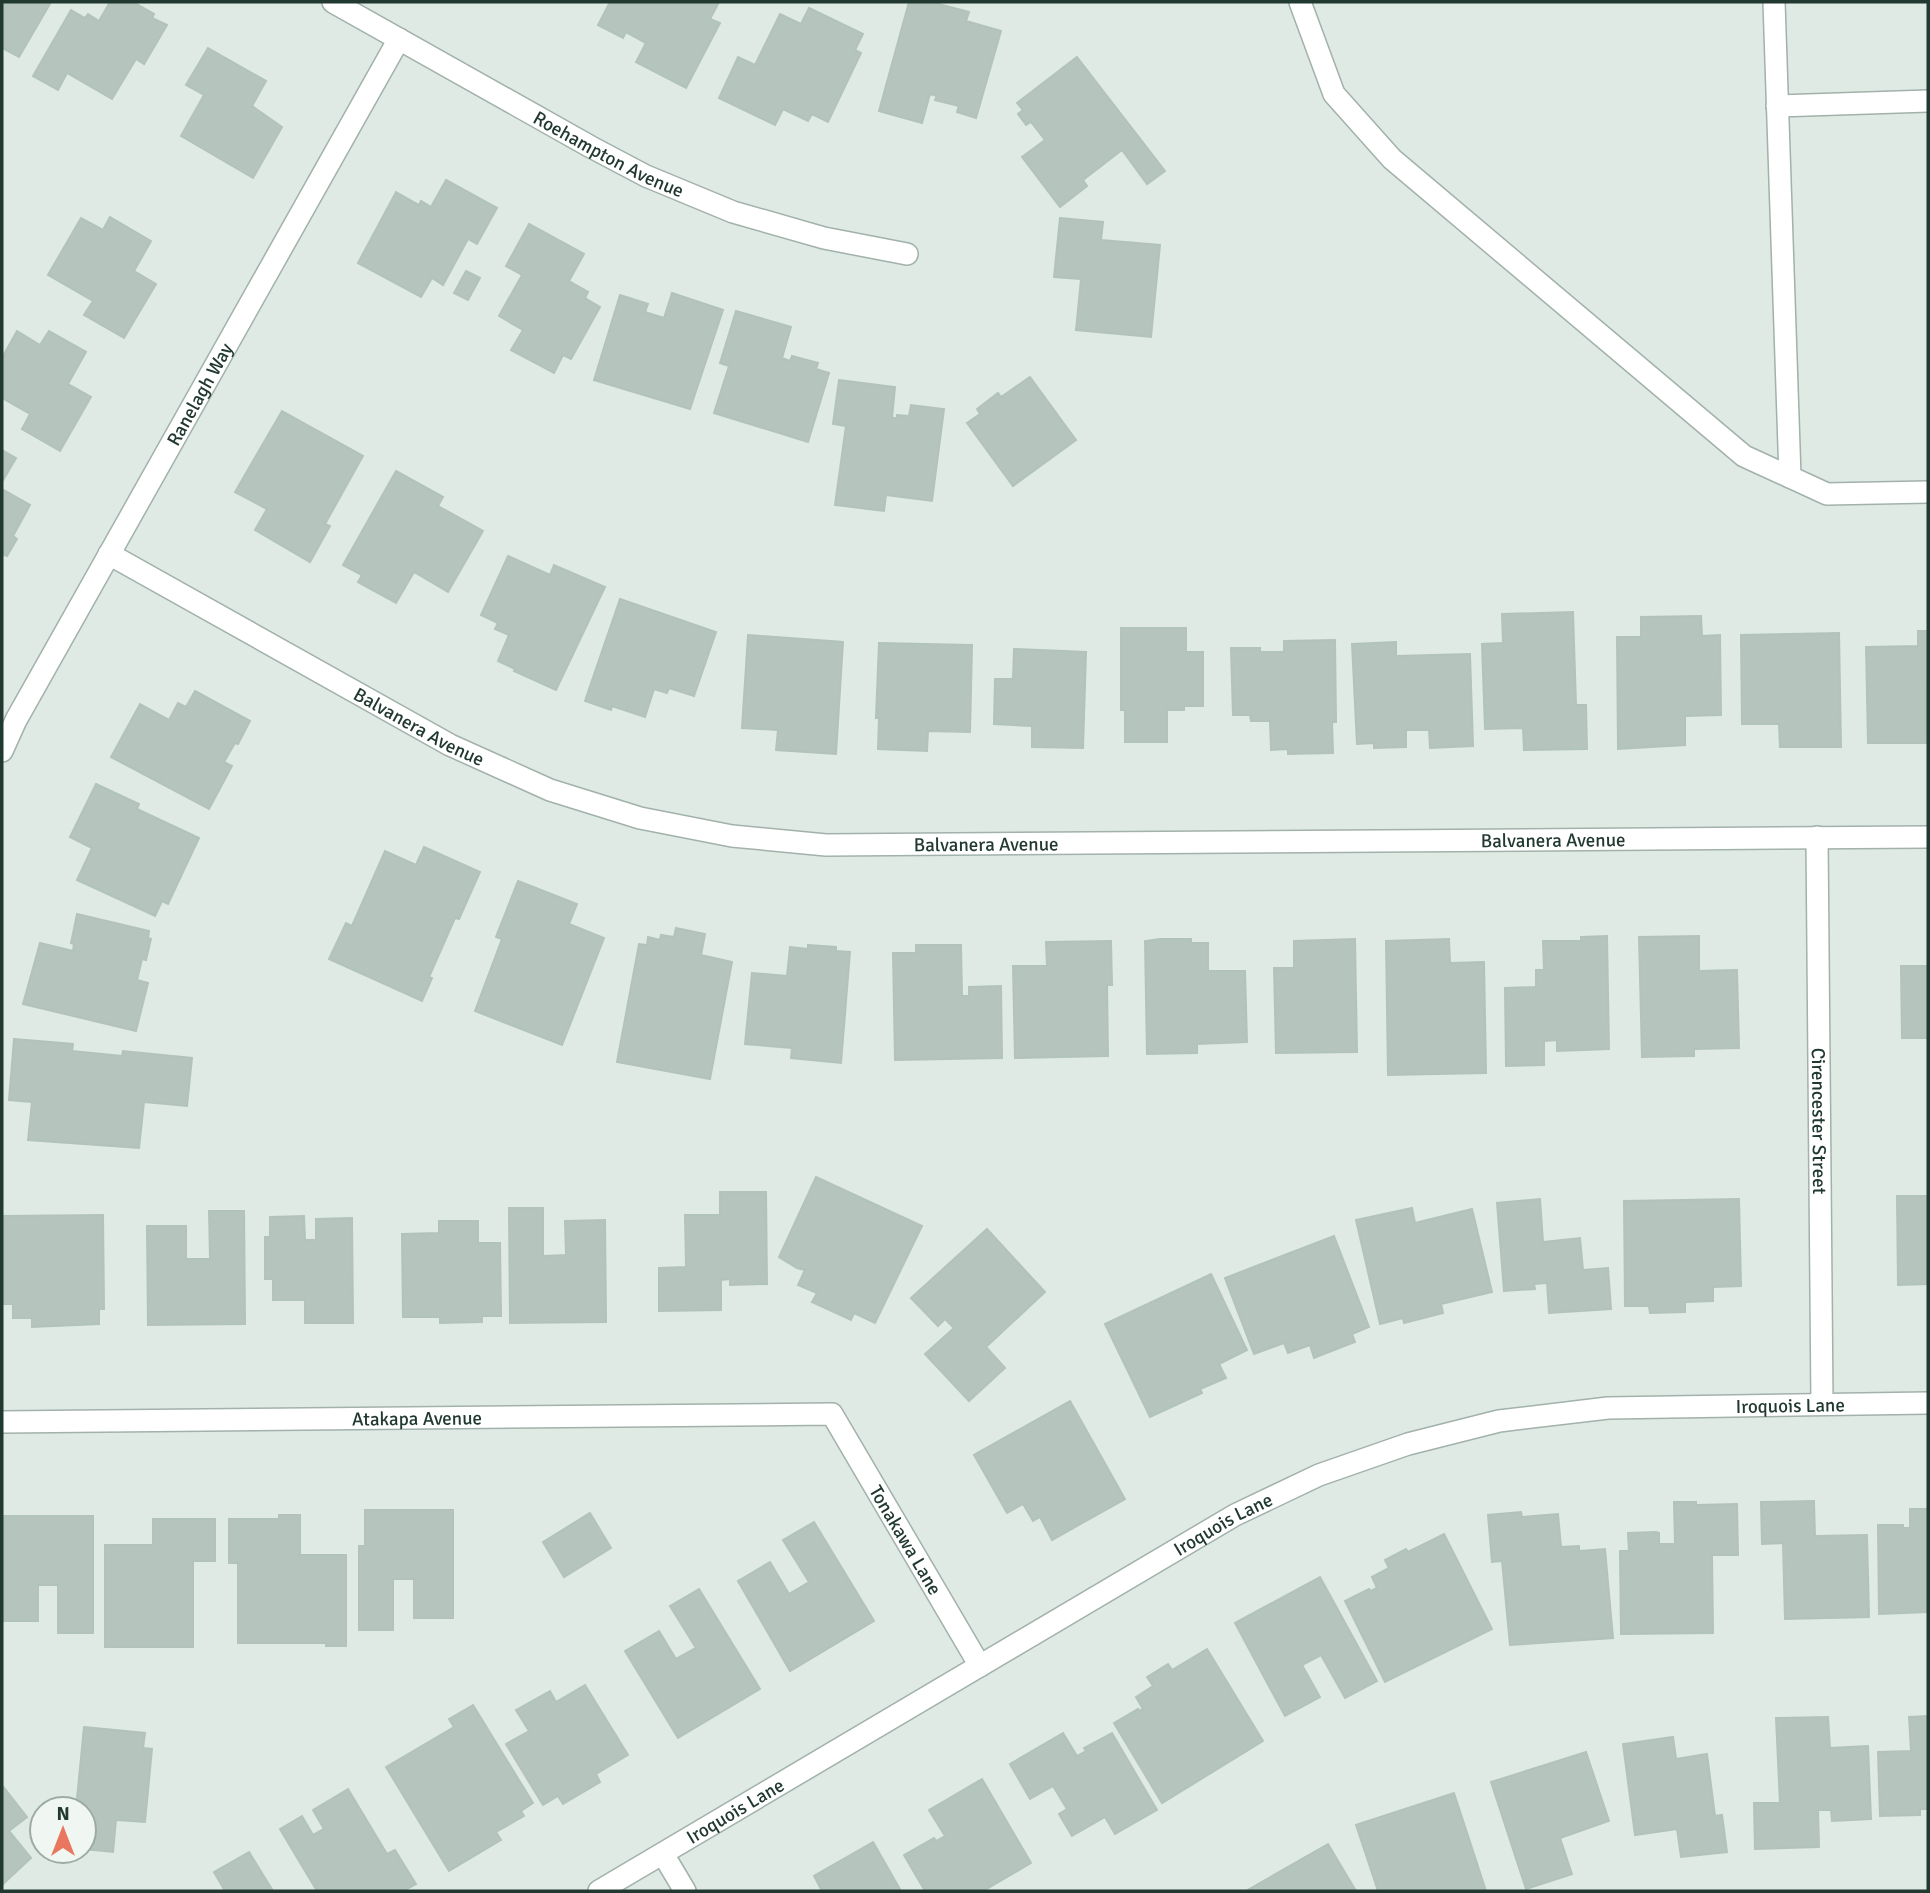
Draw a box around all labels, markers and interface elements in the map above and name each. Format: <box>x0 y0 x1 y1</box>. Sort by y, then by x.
street label: Roehampton Avenue <box>529 106 687 203</box>
street label: Ranelagh Way <box>162 339 239 450</box>
street label: Balvanera Avenue <box>349 682 488 772</box>
street label: Balvanera Avenue <box>1481 828 1626 853</box>
street label: Balvanera Avenue <box>914 832 1059 857</box>
street label: Cirencester Street <box>1806 1048 1831 1195</box>
street label: Iroquois Lane <box>1735 1393 1845 1419</box>
street label: Atakapa Avenue <box>352 1406 482 1432</box>
street label: Tonakawa Lane <box>863 1481 947 1600</box>
street label: Iroquois Lane <box>1170 1488 1277 1562</box>
street label: Iroquois Lane <box>682 1773 789 1850</box>
north arrow <box>28 1795 98 1865</box>
text: N <box>56 1802 70 1826</box>

